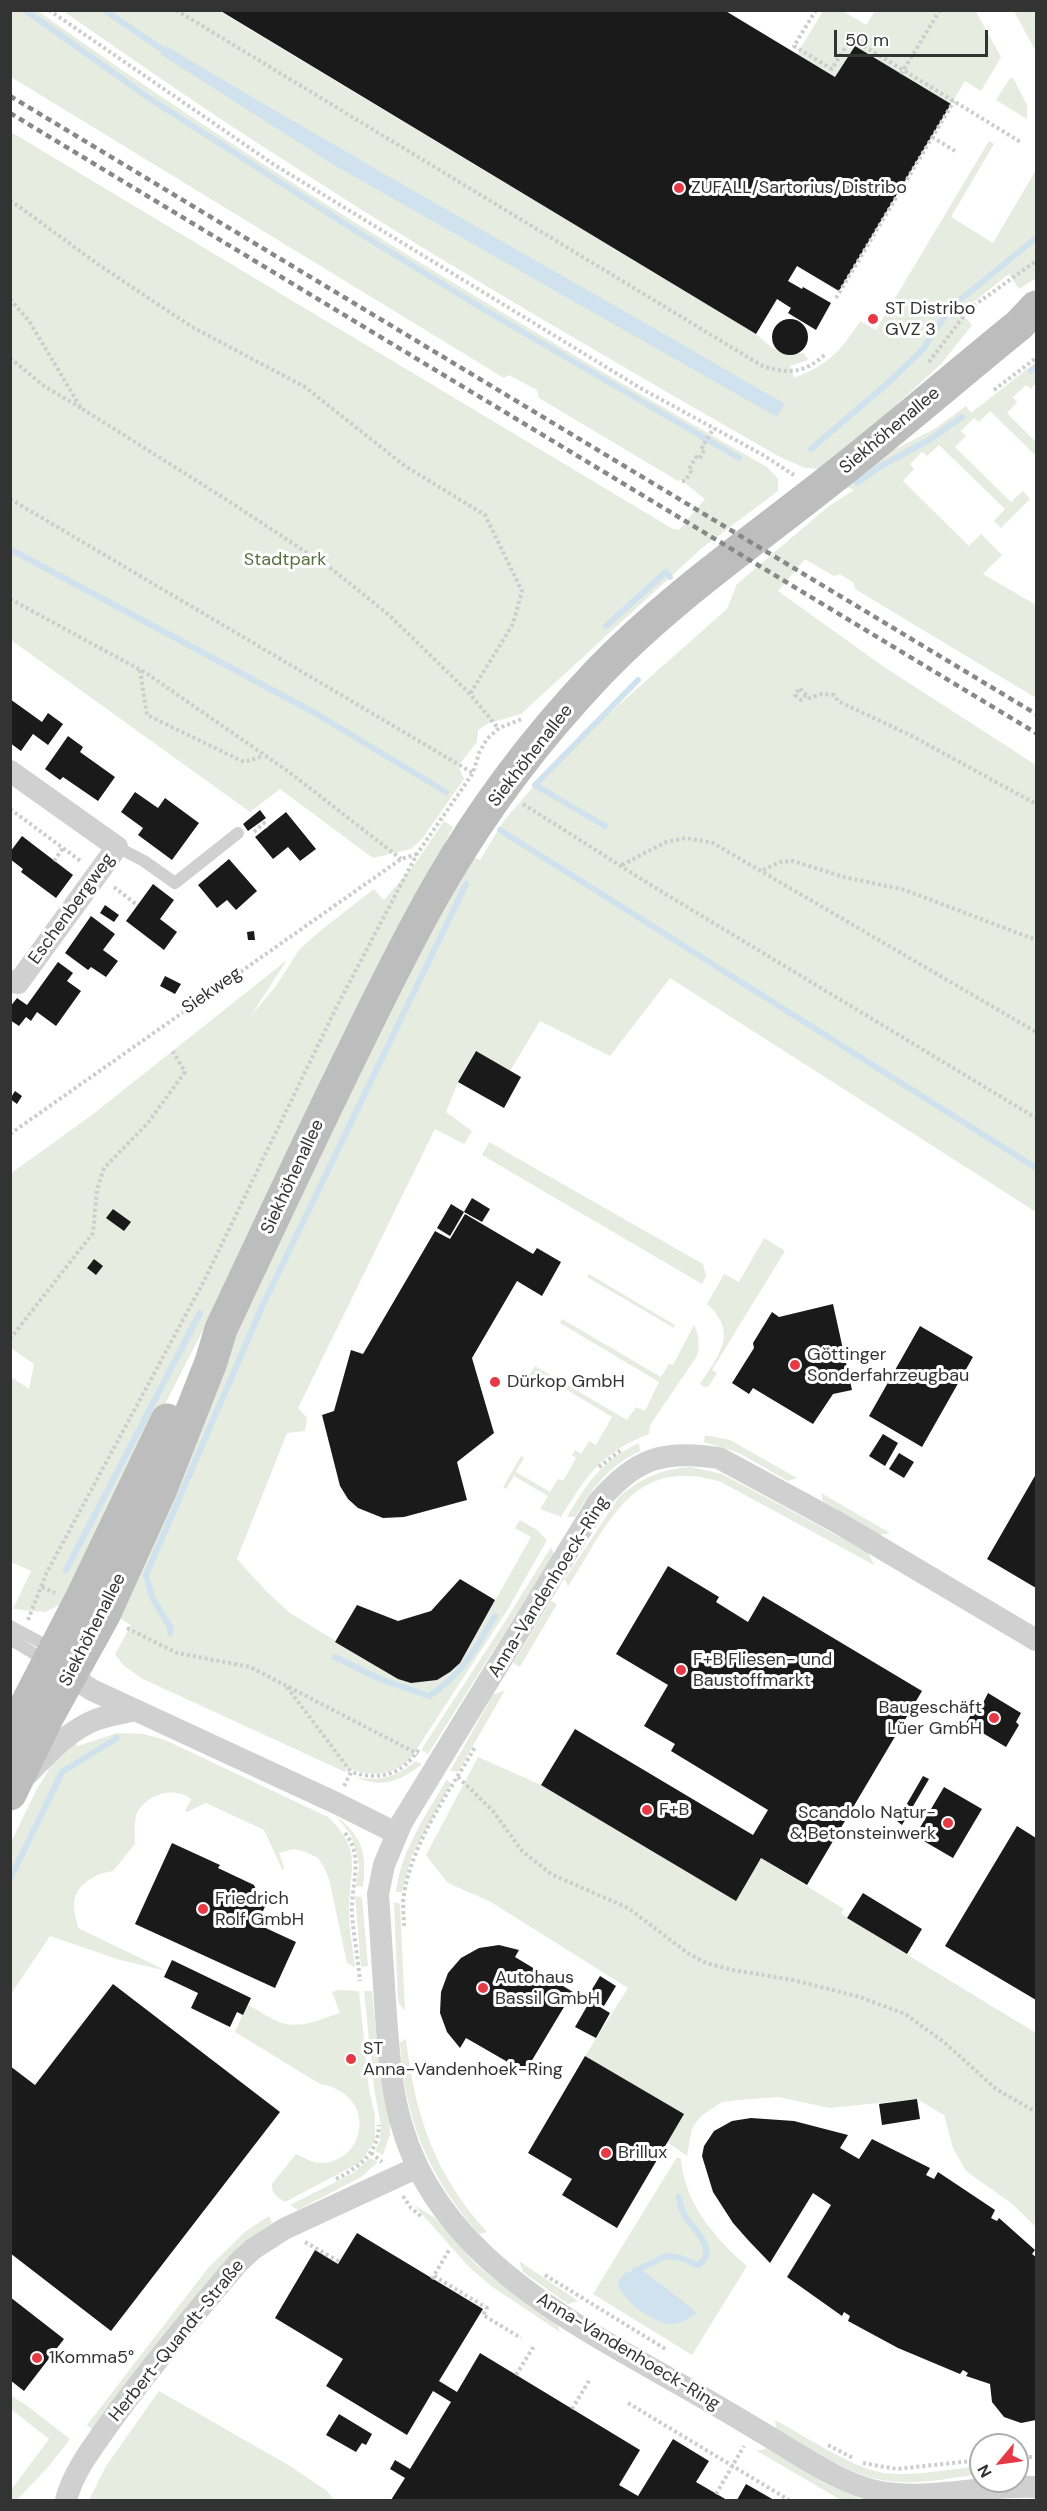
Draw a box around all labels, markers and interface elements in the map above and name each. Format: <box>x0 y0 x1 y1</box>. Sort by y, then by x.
scale bar <box>837 18 992 56</box>
text: 50 m <box>845 28 889 52</box>
place label: ZUFALL/Sartorius/Distribo <box>691 177 907 199</box>
marker: ZUFALL/Sartorius/Distribo <box>672 181 686 195</box>
place label: ST Distribo GVZ 3 <box>885 298 975 340</box>
marker: ST Distribo GVZ 3 <box>866 312 880 326</box>
street label: Siekhöhenallee <box>835 383 945 479</box>
park label: Stadtpark <box>244 549 326 571</box>
street label: Siekhöhenallee <box>484 700 578 812</box>
street label: Eschenbergweg <box>24 849 120 969</box>
street label: Siekweg <box>178 963 246 1019</box>
street label: Siekhöhenallee <box>257 1116 329 1238</box>
place label: Göttinger Sonderfahrzeugbau <box>807 1344 969 1386</box>
marker: Göttinger Sonderfahrzeugbau <box>788 1358 802 1372</box>
place label: Dürkop GmbH <box>507 1371 625 1393</box>
marker: Dürkop GmbH <box>488 1375 502 1389</box>
street label: Anna-Vandenhoeck-Ring <box>484 1492 614 1682</box>
street label: Siekhöhenallee <box>55 1570 131 1690</box>
place label: F+B Fliesen- und Baustoffmarkt <box>693 1649 832 1692</box>
marker: F+B Fliesen- und Baustoffmarkt <box>674 1663 688 1677</box>
place label: Baugeschäft Lüer GmbH <box>878 1697 982 1740</box>
marker: Baugeschäft Lüer GmbH <box>987 1711 1001 1725</box>
place label: F+B <box>659 1799 689 1821</box>
place label: Scandolo Natur- & Betonsteinwerk <box>790 1802 936 1844</box>
marker: F+B <box>640 1803 654 1817</box>
marker: Scandolo Natur- & Betonsteinwerk <box>941 1816 955 1830</box>
place label: Friedrich Rolf GmbH <box>215 1888 304 1930</box>
marker: Friedrich Rolf GmbH <box>196 1902 210 1916</box>
place label: Autohaus Bassil GmbH <box>495 1967 600 2010</box>
marker: Autohaus Bassil GmbH <box>476 1981 490 1995</box>
place label: ST Anna-Vandenhoek-Ring <box>363 2038 563 2080</box>
marker: ST Anna-Vandenhoek-Ring <box>344 2052 358 2066</box>
place label: Brillux <box>618 2142 667 2164</box>
marker: Brillux <box>599 2146 613 2160</box>
street label: Herbert-Quandt-Straße <box>105 2256 249 2426</box>
street label: Anna-Vandenhoeck-Ring <box>532 2289 724 2415</box>
place label: 1Komma5° <box>49 2347 134 2369</box>
marker: 1Komma5° <box>30 2351 44 2365</box>
north arrow <box>969 2433 1029 2493</box>
text: N <box>973 2461 997 2481</box>

